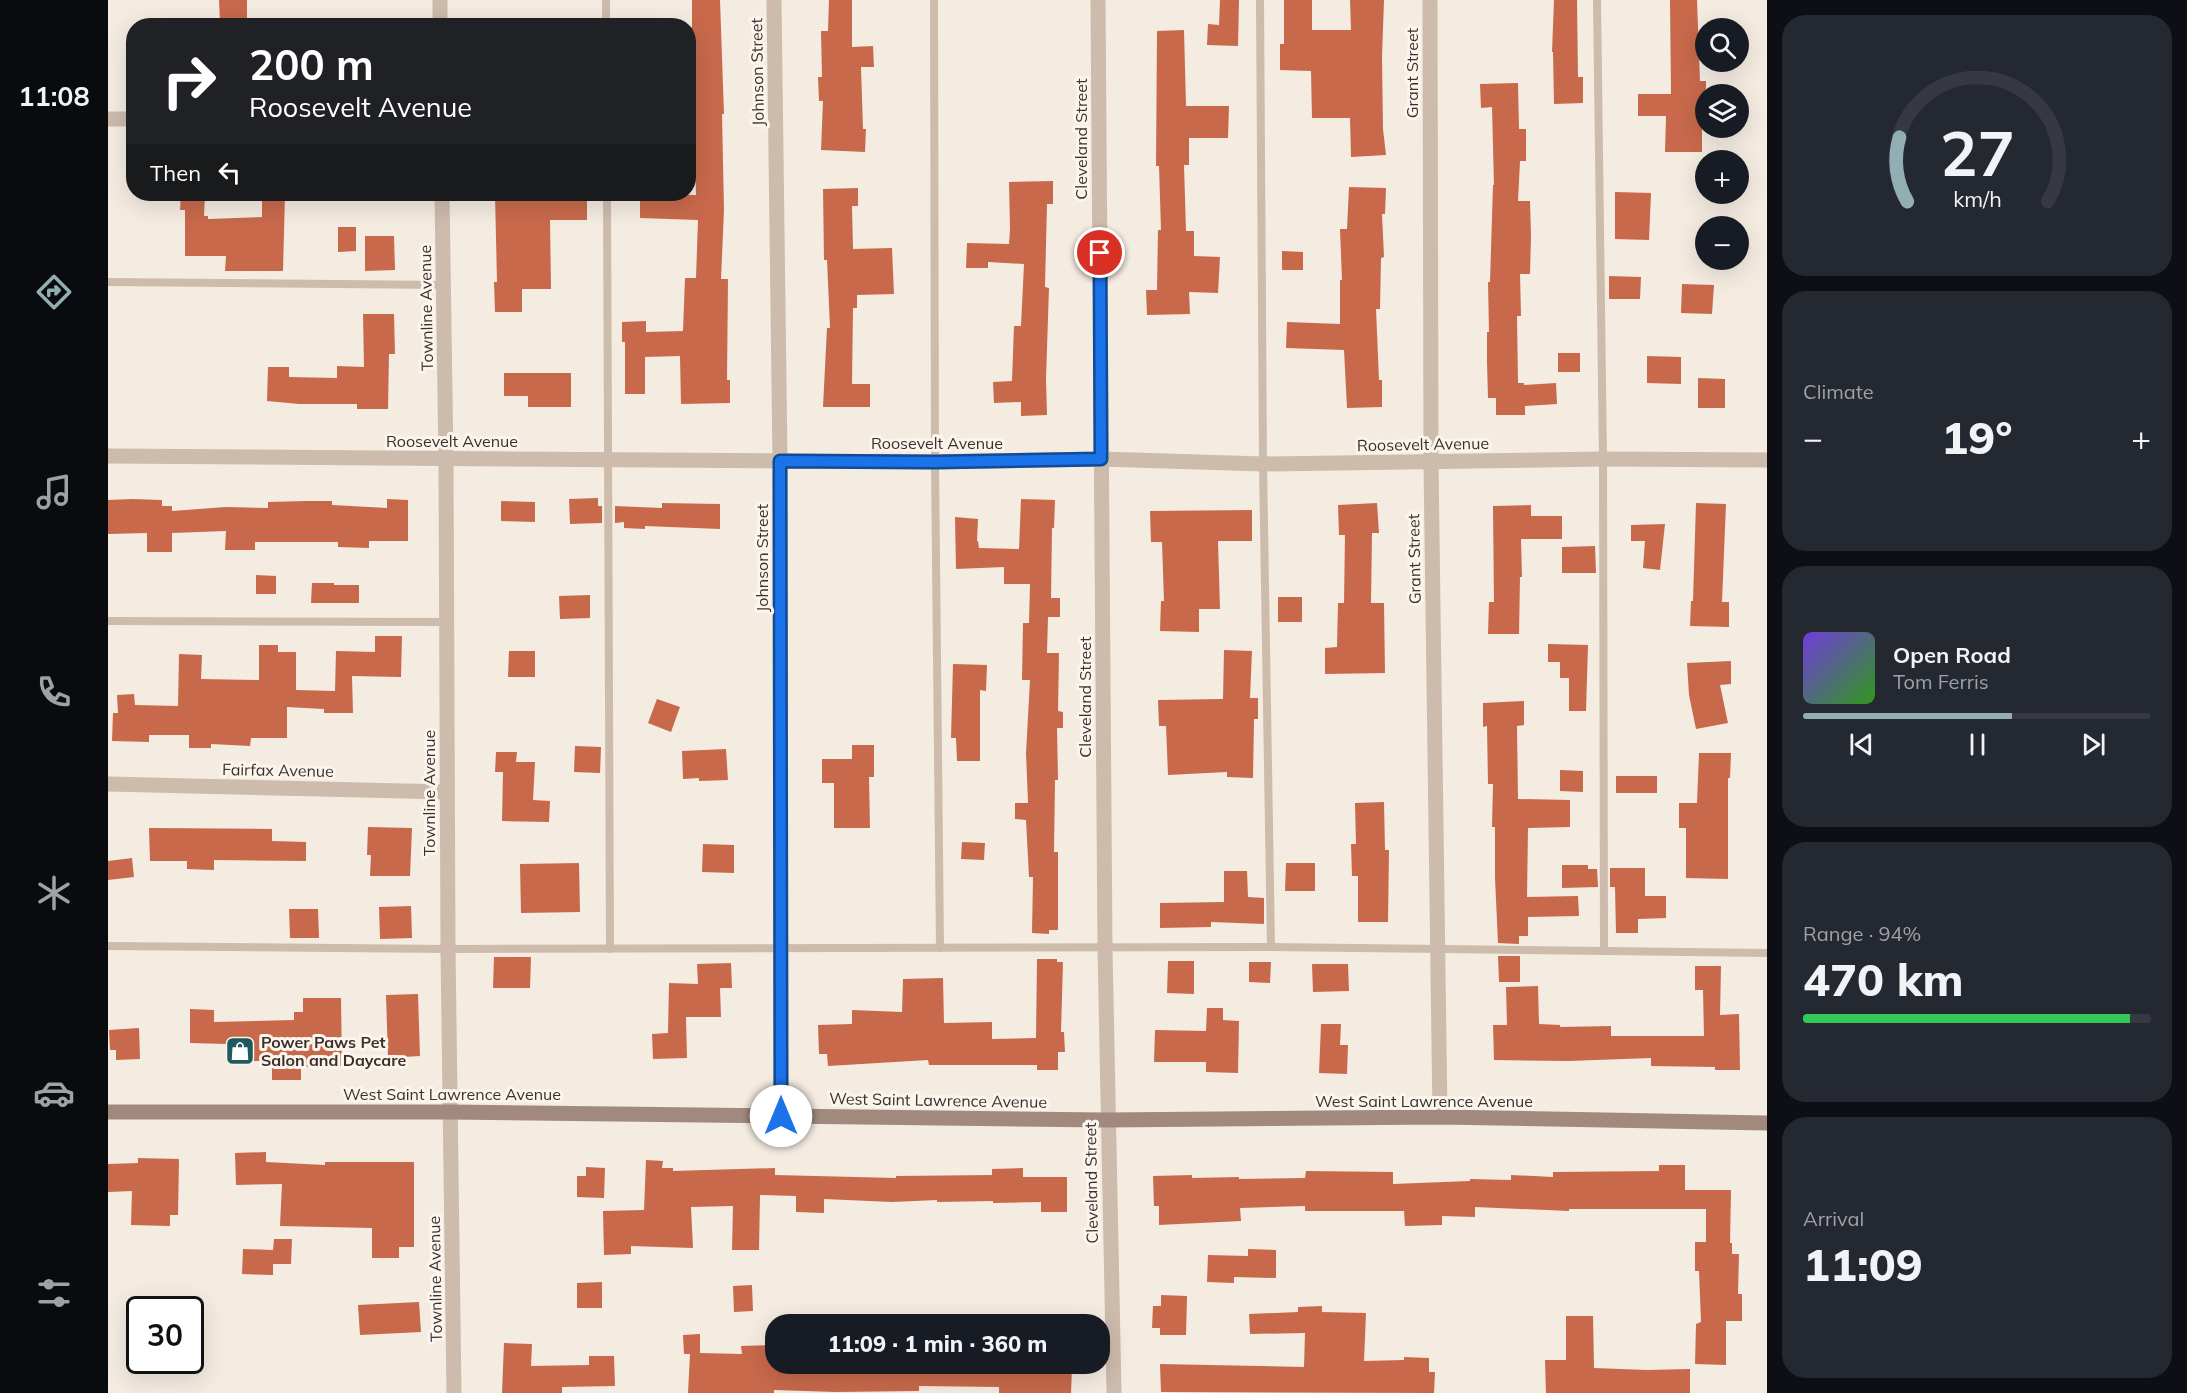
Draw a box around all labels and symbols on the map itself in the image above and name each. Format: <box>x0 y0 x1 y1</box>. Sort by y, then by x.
street label: Johnson Street <box>746 17 768 126</box>
street label: Grant Street <box>1402 27 1422 118</box>
street label: Cleveland Street <box>1071 78 1091 200</box>
pin <box>1074 227 1125 278</box>
street label: Townline Avenue <box>415 245 437 371</box>
street label: Roosevelt Avenue <box>386 431 518 451</box>
street label: Roosevelt Avenue <box>871 433 1003 453</box>
street label: Roosevelt Avenue <box>1357 433 1489 455</box>
street label: Johnson Street <box>752 504 772 612</box>
street label: Grant Street <box>1403 513 1425 604</box>
street label: Cleveland Street <box>1075 636 1095 758</box>
street label: Townline Avenue <box>419 730 439 856</box>
street label: Fairfax Avenue <box>222 759 334 781</box>
place label: Power Paws Pet Salon and Daycare <box>261 1032 406 1070</box>
shop icon: Power Paws Pet Salon and Daycare <box>224 1035 256 1067</box>
street label: West Saint Lawrence Avenue <box>343 1084 561 1104</box>
position arrow <box>749 1084 813 1148</box>
street label: West Saint Lawrence Avenue <box>829 1088 1047 1112</box>
street label: West Saint Lawrence Avenue <box>1315 1091 1533 1111</box>
street label: Cleveland Street <box>1080 1122 1102 1244</box>
street label: Townline Avenue <box>424 1216 446 1342</box>
speed limit sign: 30 <box>126 1296 204 1374</box>

